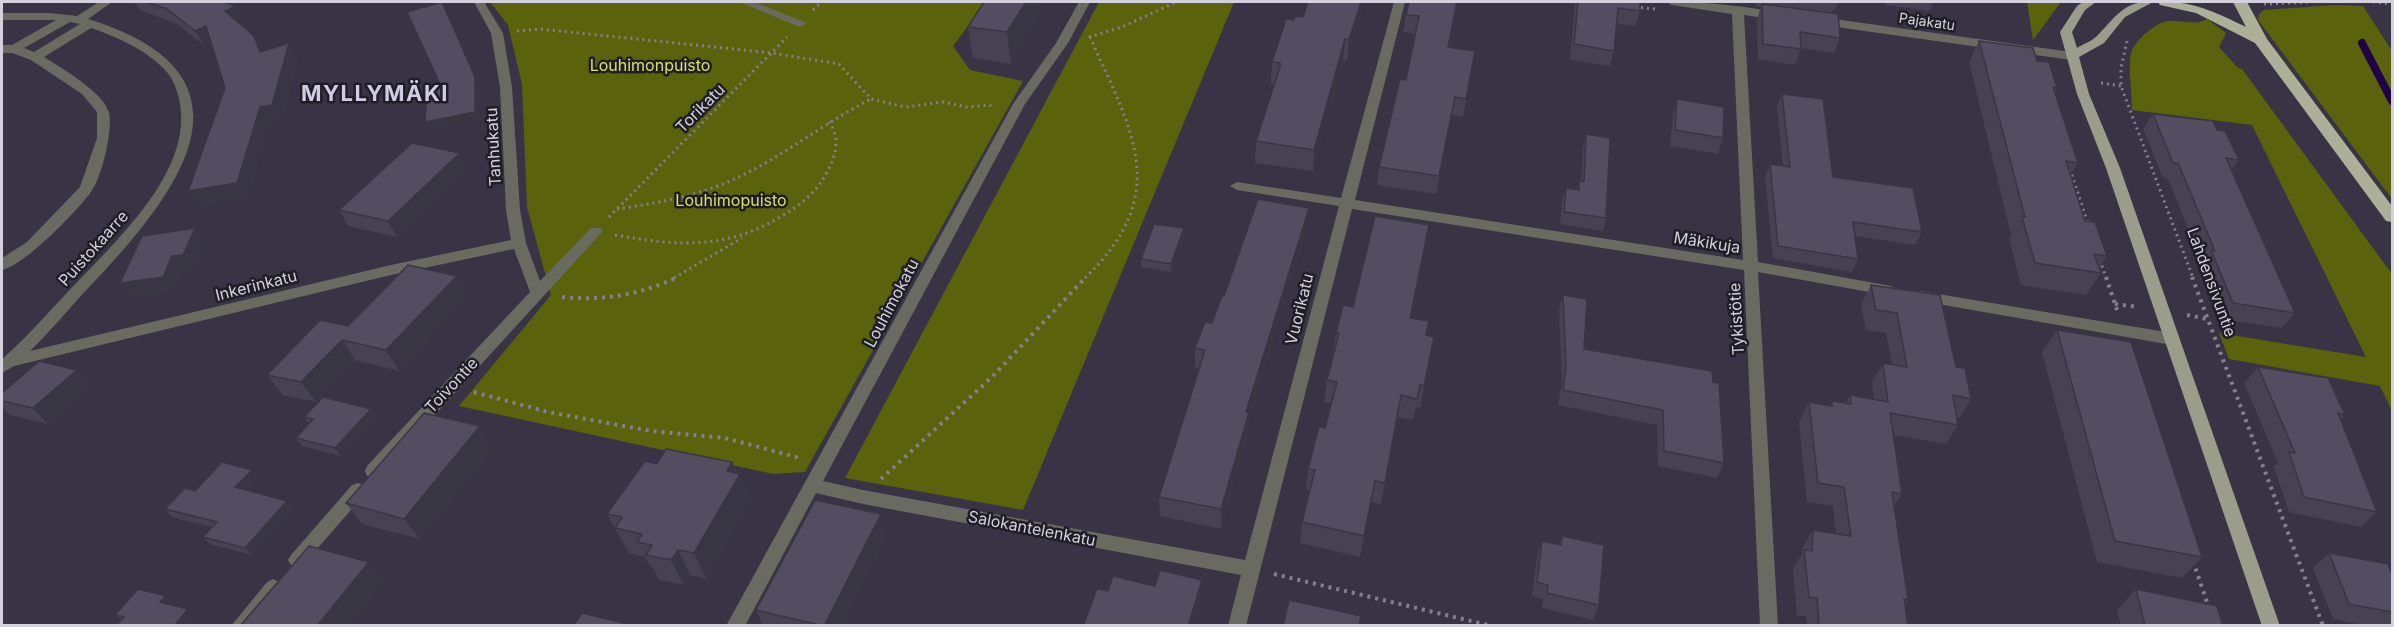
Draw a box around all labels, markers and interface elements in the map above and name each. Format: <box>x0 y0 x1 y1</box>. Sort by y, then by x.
street label: Pajakatu <box>1898 9 1956 33</box>
park label: Louhimonpuisto <box>590 55 710 75</box>
street label: Torikatu <box>671 79 729 137</box>
district label: MYLLYMÄKI <box>301 80 449 106</box>
street label: Tanhukatu <box>481 107 505 187</box>
park label: Louhimopuisto <box>675 190 787 210</box>
street label: Puistokaarre <box>54 206 132 290</box>
street label: Lahdensivuntie <box>2183 225 2241 339</box>
street label: Mäkikuja <box>1672 227 1742 257</box>
street label: Louhimokatu <box>859 255 923 351</box>
street label: Inkerinkatu <box>213 265 299 305</box>
street label: Vuorikatu <box>1281 271 1317 347</box>
street label: Tykistötie <box>1724 282 1748 356</box>
street label: Toivontie <box>420 353 482 417</box>
street label: Salokantelenkatu <box>967 506 1097 550</box>

